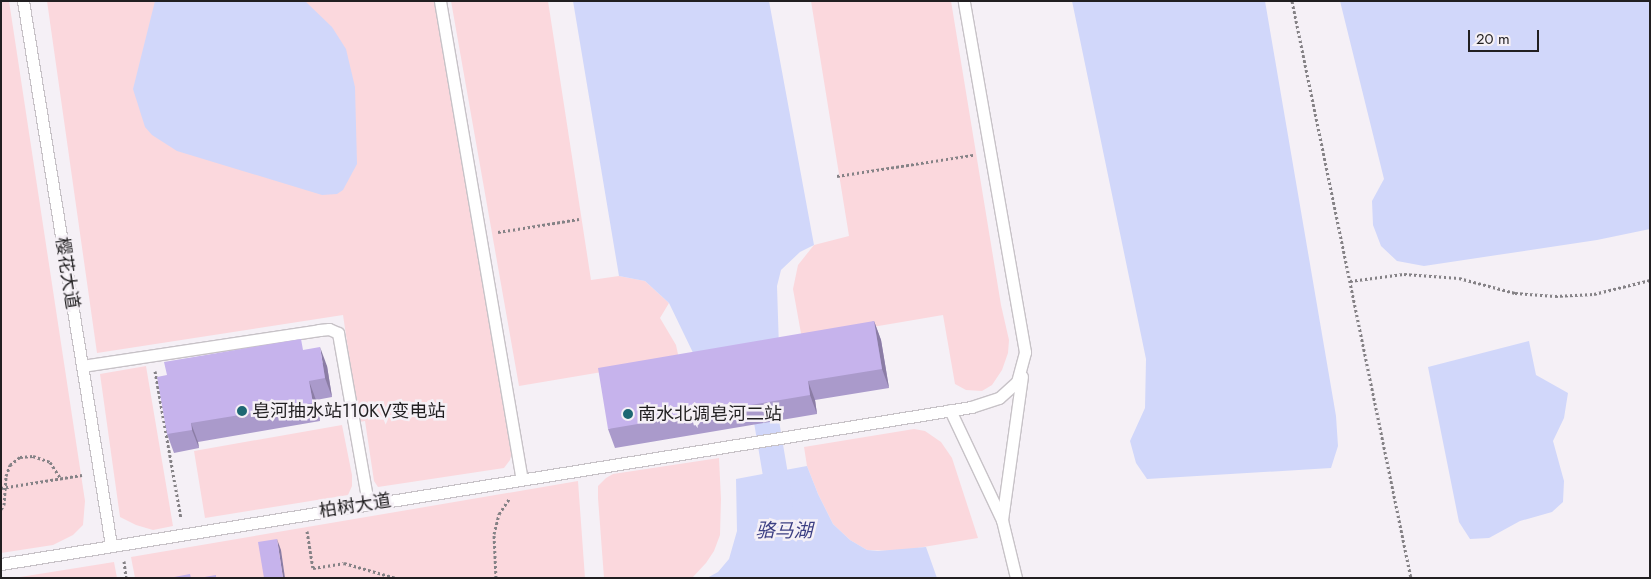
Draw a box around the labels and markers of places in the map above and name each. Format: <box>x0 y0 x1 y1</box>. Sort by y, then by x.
place label: 皂河抽水站110KV变电站 <box>252 400 446 422</box>
place label: 南水北调皂河二站 <box>638 403 782 425</box>
marker: 皂河抽水站110KV变电站 <box>236 405 248 417</box>
marker: 南水北调皂河二站 <box>622 408 634 420</box>

